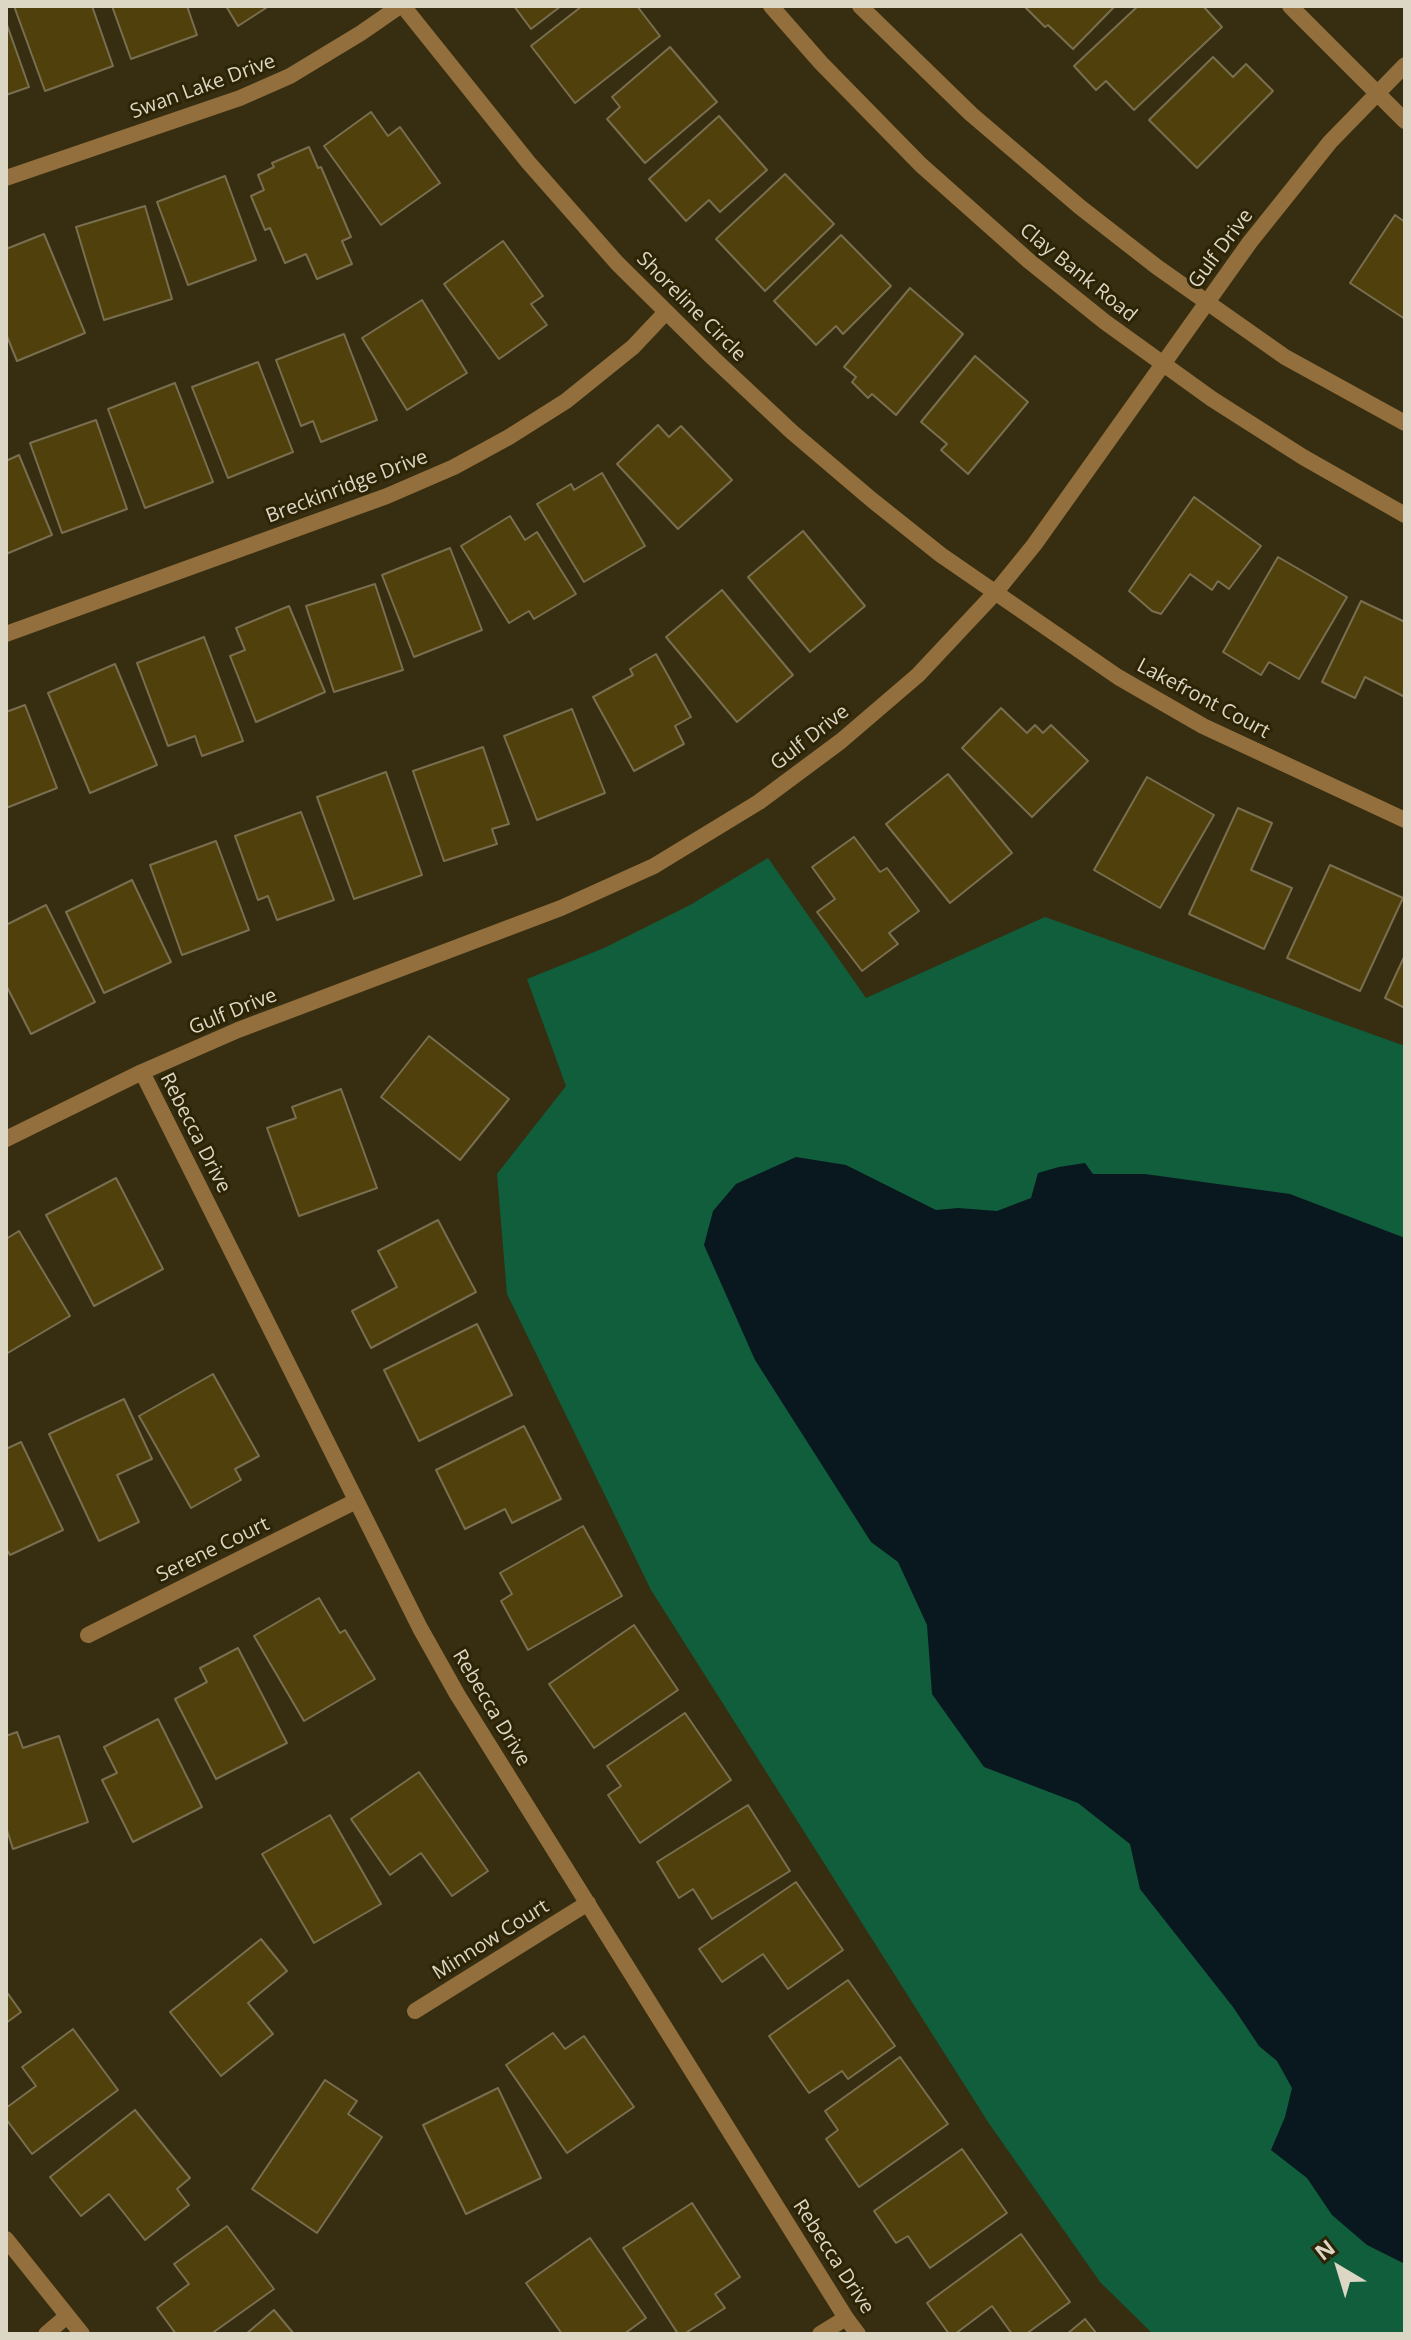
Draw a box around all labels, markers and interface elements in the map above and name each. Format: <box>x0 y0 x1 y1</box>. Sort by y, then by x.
street label: Swan Lake Drive <box>127 50 279 124</box>
street label: Gulf Drive <box>1184 205 1258 293</box>
street label: Clay Bank Road <box>1015 218 1141 328</box>
street label: Shoreline Circle <box>631 247 751 367</box>
street label: Breckinridge Drive <box>263 445 431 529</box>
street label: Lakefront Court <box>1132 654 1274 744</box>
street label: Gulf Drive <box>766 700 854 776</box>
street label: Gulf Drive <box>186 984 280 1040</box>
street label: Rebecca Drive <box>154 1069 236 1197</box>
street label: Serene Court <box>153 1512 273 1588</box>
street label: Rebecca Drive <box>447 1645 535 1771</box>
street label: Minnow Court <box>428 1895 554 1985</box>
street label: Rebecca Drive <box>787 2195 879 2319</box>
north arrow <box>1299 2228 1379 2308</box>
text: N <box>1308 2232 1341 2266</box>

